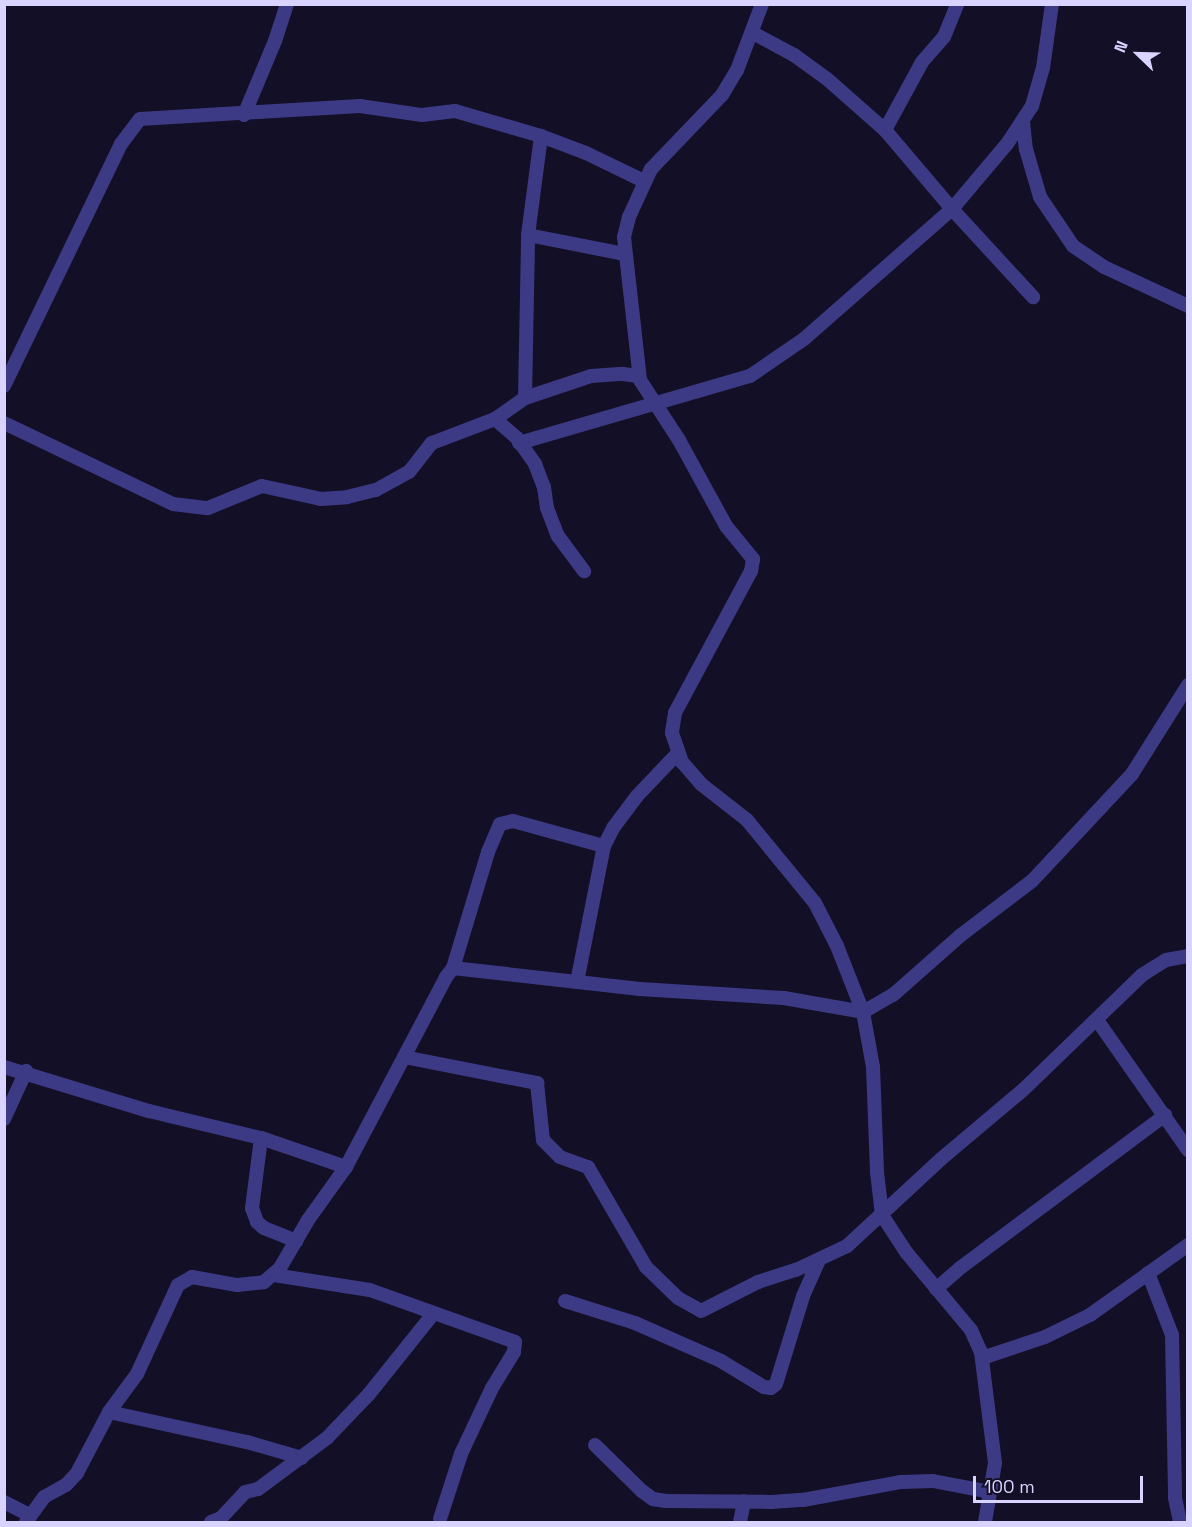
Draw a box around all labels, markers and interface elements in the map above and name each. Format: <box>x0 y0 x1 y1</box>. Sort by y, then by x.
north arrow <box>1108 24 1168 84</box>
text: N <box>1109 38 1133 56</box>
scale bar <box>976 1464 1146 1502</box>
text: 100 m <box>984 1475 1035 1498</box>

